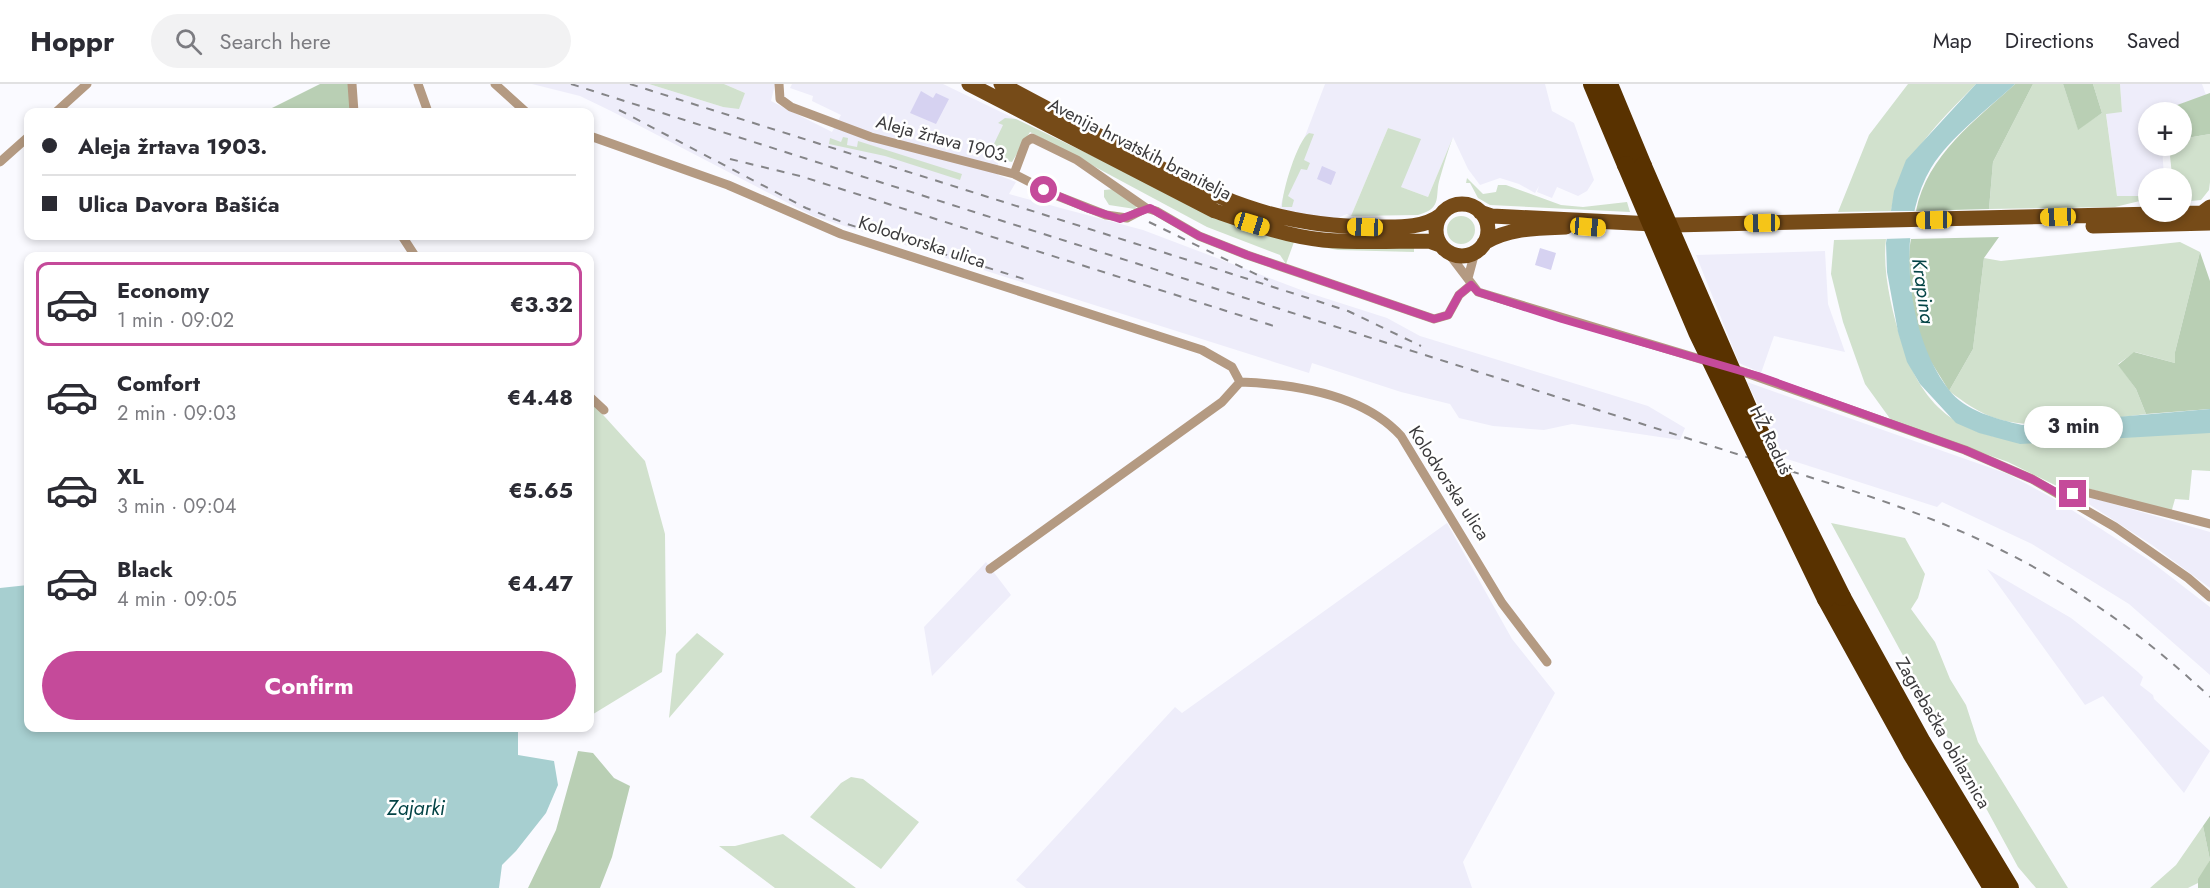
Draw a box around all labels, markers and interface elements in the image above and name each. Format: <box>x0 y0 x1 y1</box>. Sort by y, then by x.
search box <box>151 14 571 68</box>
text: Hoppr <box>30 21 115 62</box>
icon: search <box>172 25 205 58</box>
text: Search here <box>220 25 331 57</box>
text: Map <box>1933 26 1972 56</box>
text: Directions <box>2005 26 2094 56</box>
text: Saved <box>2127 26 2180 56</box>
street label: Avenija hrvatskih branitelja <box>1044 91 1236 207</box>
map controls <box>2138 102 2192 222</box>
button: + <box>2138 102 2192 156</box>
street label: Aleja žrtava 1903. <box>873 109 1013 169</box>
text: Aleja žrtava 1903. <box>78 130 267 162</box>
button: − <box>2138 168 2192 222</box>
route start <box>1030 176 1057 203</box>
text: Ulica Davora Bašića <box>78 188 280 220</box>
car <box>2040 207 2076 227</box>
street label: Kolodvorska ulica <box>855 209 989 275</box>
car <box>1232 210 1272 238</box>
car <box>1916 211 1952 229</box>
car <box>1744 214 1780 232</box>
car <box>1569 216 1607 238</box>
car <box>1347 217 1383 237</box>
water label: Krapina <box>1904 256 1942 326</box>
text: Economy <box>117 274 209 306</box>
icon: car <box>45 277 99 331</box>
text: €3.32 <box>510 288 573 320</box>
text: 1 min · 09:02 <box>117 306 234 335</box>
text: Comfort <box>117 367 200 399</box>
icon: car <box>45 370 99 424</box>
text: €4.48 <box>507 381 573 413</box>
text: 2 min · 09:03 <box>117 399 236 428</box>
street label: HŽ Raduš <box>1743 401 1799 479</box>
callout: 3 min <box>2024 407 2122 449</box>
text: 3 min <box>2048 412 2099 441</box>
street label: Kolodvorska ulica <box>1402 421 1496 545</box>
text: XL <box>117 460 144 492</box>
icon: car <box>45 463 99 517</box>
text: €5.65 <box>508 474 573 506</box>
route end <box>2059 480 2086 507</box>
text: 3 min · 09:04 <box>117 492 236 521</box>
text: Black <box>117 553 173 585</box>
icon: car <box>45 556 99 610</box>
text: €4.47 <box>508 567 573 599</box>
text: 4 min · 09:05 <box>117 585 237 614</box>
button: Confirm <box>42 651 576 720</box>
street label: Zagrebačka obilaznica <box>1889 653 1997 813</box>
water label: Zajarki <box>386 794 446 823</box>

